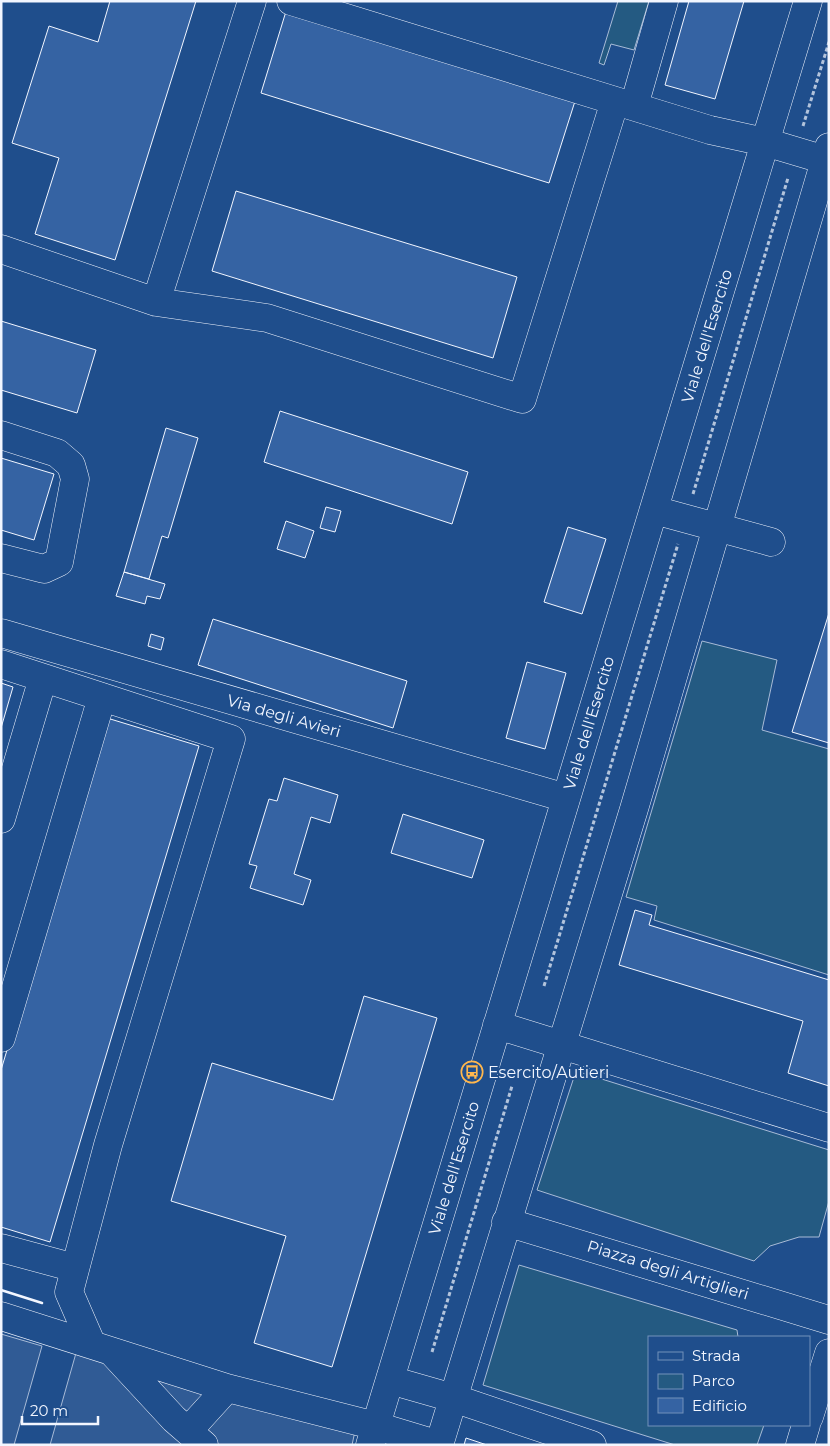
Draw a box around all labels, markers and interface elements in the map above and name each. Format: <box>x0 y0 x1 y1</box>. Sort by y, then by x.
street label: Viale dell'Esercito <box>678 267 736 405</box>
street label: Viale dell'Esercito <box>560 654 618 792</box>
street label: Via degli Avieri <box>225 691 343 741</box>
bus stop icon: Esercito/Autieri <box>460 1060 484 1084</box>
place label: Esercito/Autieri <box>488 1063 609 1082</box>
street label: Viale dell'Esercito <box>425 1099 483 1237</box>
street label: Piazza degli Artiglieri <box>585 1236 751 1304</box>
legend <box>648 1336 810 1426</box>
text: Strada <box>692 1346 741 1365</box>
text: Parco <box>692 1371 735 1390</box>
scale bar <box>22 1394 99 1426</box>
text: Edificio <box>692 1396 747 1415</box>
text: 20 m <box>30 1401 68 1420</box>

